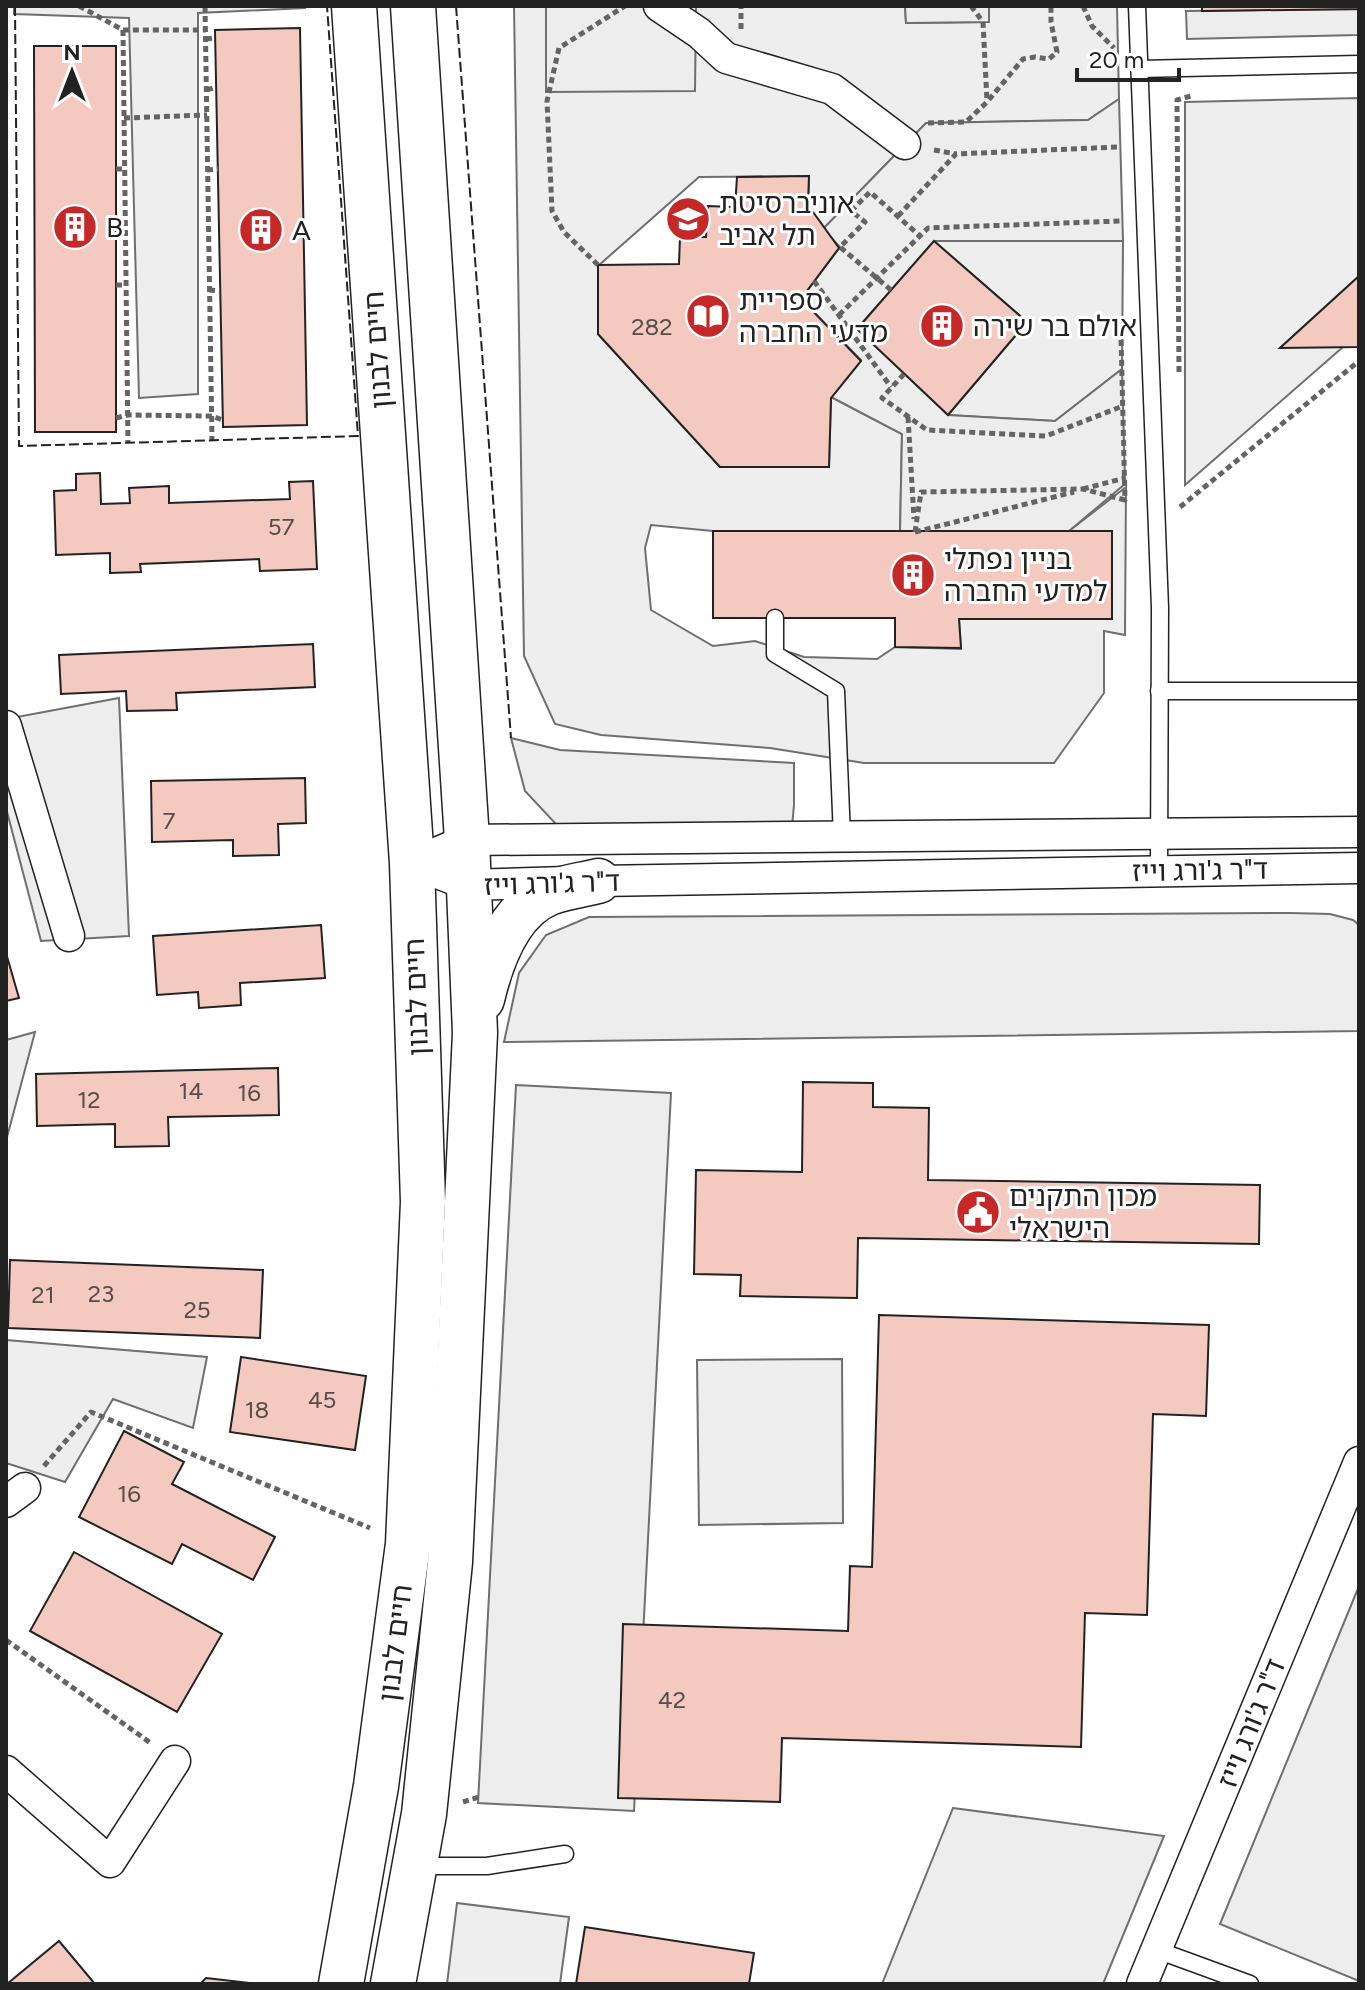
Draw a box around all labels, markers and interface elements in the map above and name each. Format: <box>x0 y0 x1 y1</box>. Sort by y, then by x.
north arrow <box>32 32 112 112</box>
scale bar <box>1077 32 1179 82</box>
text: N <box>63 39 81 66</box>
text: 20 m <box>1089 45 1144 74</box>
place label: אוניברסיטת תל אביב <box>719 186 854 252</box>
school or university icon: אוניברסיטת תל אביב <box>664 195 712 243</box>
building icon: B <box>51 203 99 251</box>
building icon: A <box>237 206 285 254</box>
place label: B <box>106 210 123 244</box>
place label: A <box>292 213 311 247</box>
place label: ספריית מדעי החברה <box>739 283 888 349</box>
street label: חיים לבנון <box>356 290 398 410</box>
library icon: ספריית מדעי החברה <box>684 292 732 340</box>
building icon: אולם בר שירה <box>918 302 966 350</box>
place label: אולם בר שירה <box>973 309 1137 343</box>
house number: 282 <box>631 312 673 341</box>
house number: 57 <box>268 512 294 541</box>
place label: בניין נפתלי למדעי החברה <box>944 542 1108 608</box>
building icon: בניין נפתלי למדעי החברה <box>889 551 937 599</box>
house number: 7 <box>163 806 176 835</box>
street label: ד"ר ג'ורג וייז <box>1132 852 1268 888</box>
street label: ד"ר ג'ורג וייז <box>483 864 621 902</box>
street label: חיים לבנון <box>397 937 435 1057</box>
house number: 14 <box>179 1076 203 1105</box>
house number: 16 <box>237 1078 261 1107</box>
house number: 12 <box>77 1085 101 1114</box>
place label: מכון התקנים הישראלי <box>1009 1179 1157 1245</box>
public building icon: מכון התקנים הישראלי <box>954 1188 1002 1236</box>
house number: 23 <box>88 1279 114 1308</box>
house number: 21 <box>31 1280 55 1309</box>
house number: 25 <box>183 1295 211 1324</box>
house number: 45 <box>308 1385 336 1414</box>
house number: 18 <box>245 1395 269 1424</box>
house number: 16 <box>117 1479 141 1508</box>
street label: חיים לבנון <box>371 1582 419 1704</box>
street label: ד"ר ג'ורג וייז <box>1210 1654 1292 1792</box>
house number: 42 <box>658 1685 686 1714</box>

